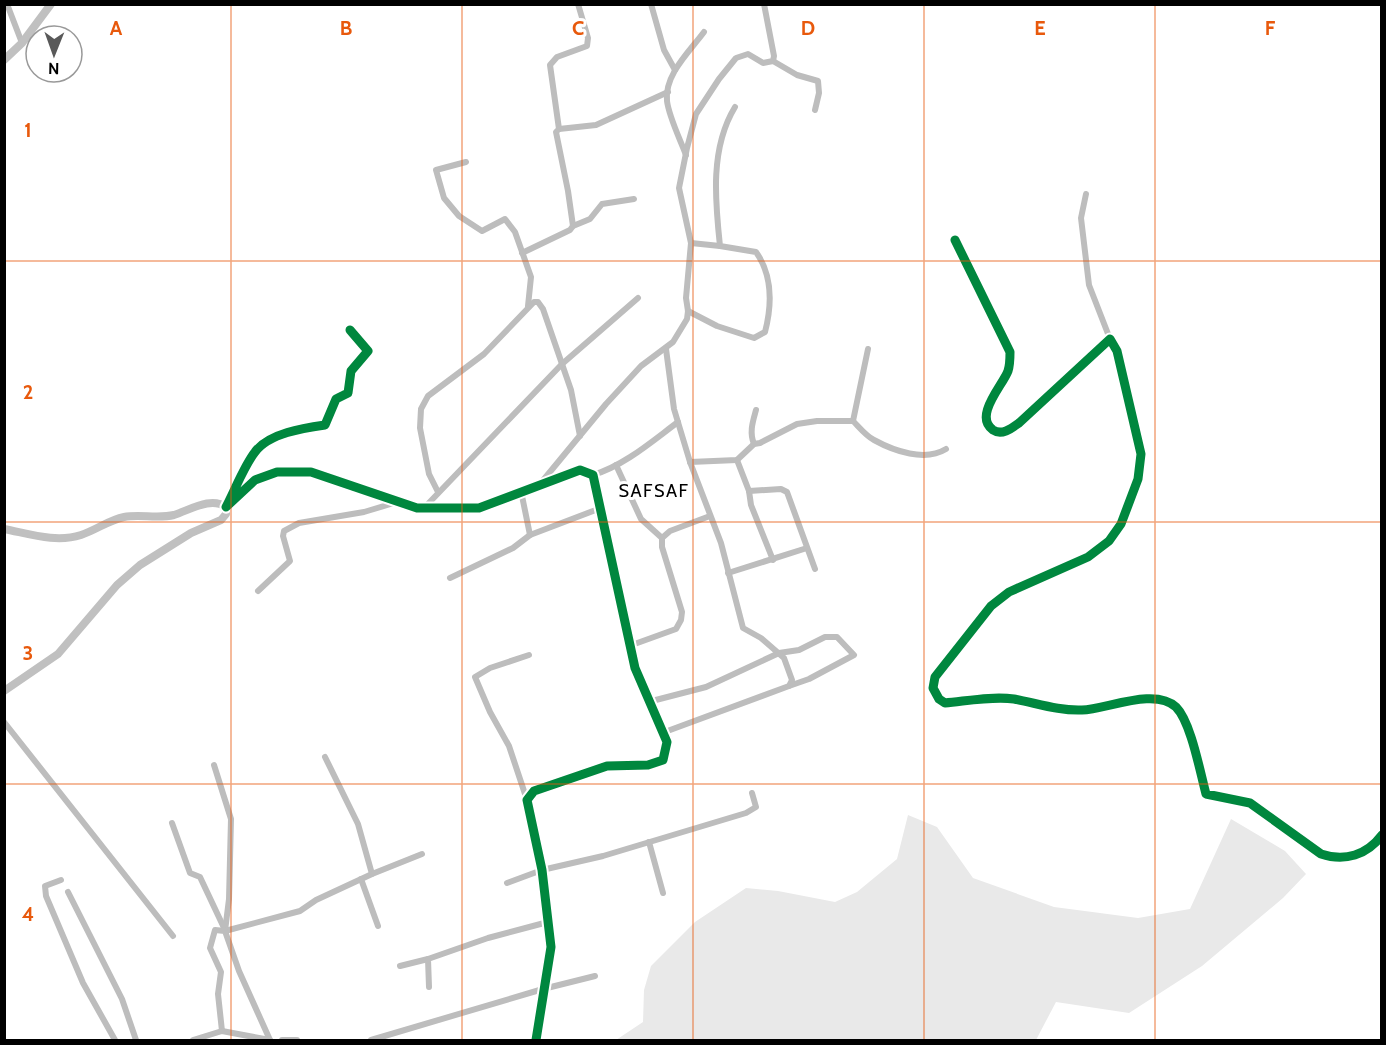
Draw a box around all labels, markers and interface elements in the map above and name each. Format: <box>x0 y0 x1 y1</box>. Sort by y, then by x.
text: A <box>110 16 123 40</box>
text: B <box>340 16 352 40</box>
text: C <box>572 16 584 40</box>
text: D <box>801 16 815 40</box>
text: E <box>1034 16 1046 40</box>
text: F <box>1265 16 1276 40</box>
north arrow <box>24 24 84 84</box>
text: N <box>48 59 60 78</box>
text: 1 <box>24 118 32 142</box>
text: 2 <box>23 380 33 404</box>
district label: SAFSAF <box>618 480 690 502</box>
text: 3 <box>23 641 33 665</box>
text: 4 <box>22 902 34 926</box>

